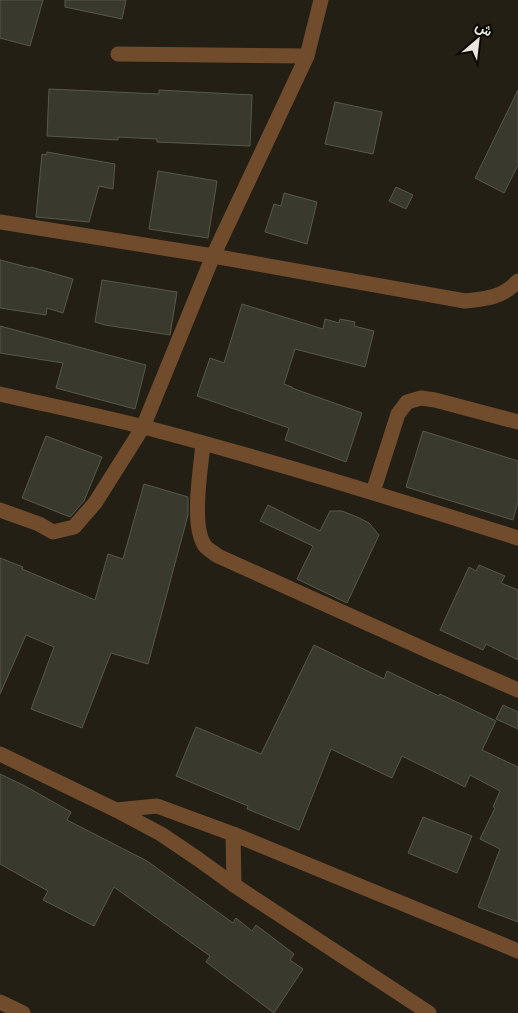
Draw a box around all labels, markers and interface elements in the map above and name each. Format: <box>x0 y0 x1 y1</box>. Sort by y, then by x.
north arrow <box>453 15 503 65</box>
text: ش <box>472 18 495 40</box>

